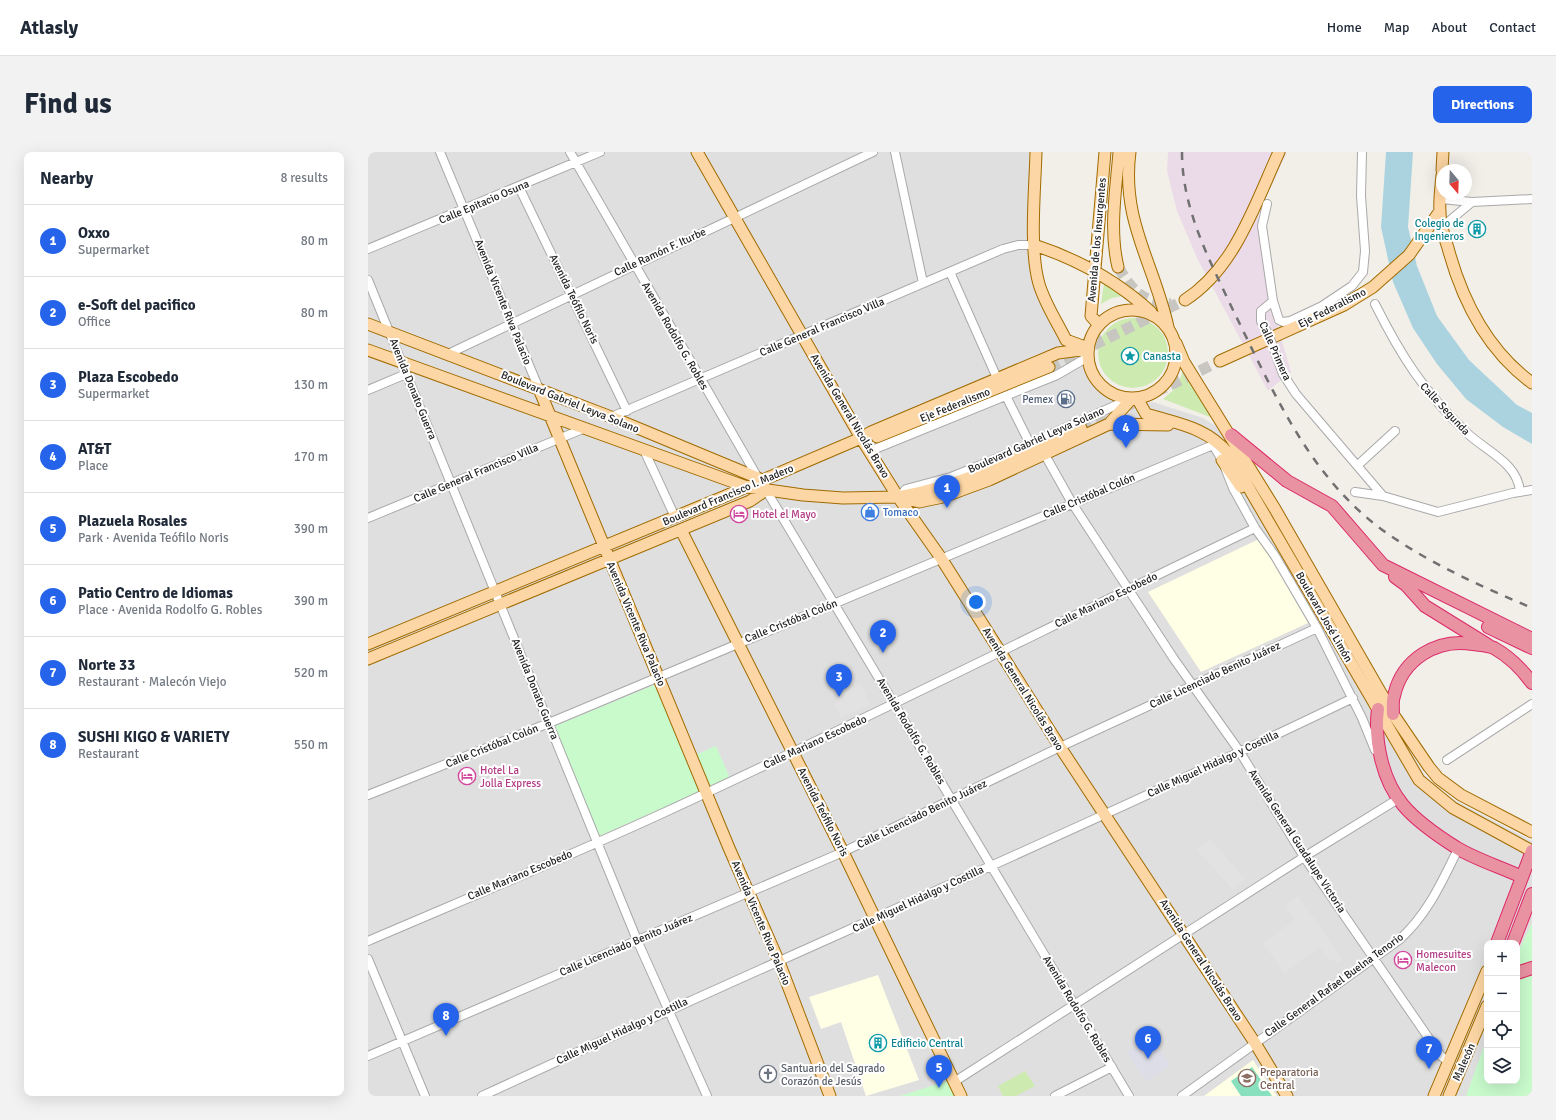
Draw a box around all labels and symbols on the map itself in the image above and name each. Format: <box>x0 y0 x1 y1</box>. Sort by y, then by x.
north arrow <box>1436 164 1472 200</box>
street label: Calle Epitacio Osuna <box>437 177 531 227</box>
street label: Avenida de los Insurgentes <box>1085 177 1109 303</box>
place label: Colegio de Ingenieros <box>1415 217 1464 243</box>
building icon: Colegio de Ingenieros <box>1467 219 1487 239</box>
street label: Calle Ramón F. Iturbe <box>612 225 708 279</box>
street label: Avenida Vicente Riva Palacio <box>472 237 534 367</box>
street label: Avenida Teófilo Noris <box>547 252 601 346</box>
street label: Avenida Rodolfo G. Robles <box>639 280 711 392</box>
street label: Eje Federalismo <box>1296 285 1368 331</box>
street label: Calle General Francisco Villa <box>758 295 887 359</box>
street label: Calle Primera <box>1256 319 1294 383</box>
street label: Avenida Donato Guerra <box>387 336 439 442</box>
place icon: Canasta <box>1120 346 1140 366</box>
place label: Canasta <box>1143 350 1181 363</box>
street label: Avenida General Nicolás Bravo <box>808 351 892 481</box>
street label: Boulevard Gabriel Leyva Solano <box>499 368 641 436</box>
street label: Calle Segunda <box>1417 380 1473 438</box>
street label: Eje Federalismo <box>918 385 992 425</box>
fuel station icon: Pemex <box>1056 389 1076 409</box>
place label: Pemex <box>1022 393 1053 406</box>
street label: Boulevard Gabriel Leyva Solano <box>966 404 1106 476</box>
pin: 4 <box>1113 415 1139 448</box>
street label: Calle General Francisco Villa <box>412 441 541 505</box>
street label: Boulevard Francisco I. Madero <box>661 461 796 529</box>
street label: Calle Cristóbal Colón <box>1041 471 1137 521</box>
pin: 1 <box>934 475 960 508</box>
shop icon: Tomaco <box>860 502 880 522</box>
hotel icon: Hotel el Mayo <box>729 504 749 524</box>
place label: Tomaco <box>883 506 919 519</box>
place label: Hotel el Mayo <box>752 508 816 521</box>
street label: Avenida Vicente Riva Palacio <box>604 560 668 689</box>
street label: Calle Mariano Escobedo <box>1053 569 1160 630</box>
street label: Boulevard José Limón <box>1293 570 1355 664</box>
your location <box>966 592 986 612</box>
street label: Calle Cristóbal Colón <box>743 597 839 645</box>
pin: 2 <box>870 620 896 653</box>
street label: Avenida General Nicolás Bravo <box>980 625 1066 753</box>
street label: Avenida Donato Guerra <box>509 636 561 742</box>
street label: Calle Licenciado Benito Juárez <box>1147 639 1283 711</box>
pin: 3 <box>826 664 852 697</box>
street label: Avenida Rodolfo G. Robles <box>874 675 948 787</box>
street label: Calle Mariano Escobedo <box>761 712 869 772</box>
street label: Calle Cristóbal Colón <box>444 722 540 770</box>
street label: Calle Miguel Hidalgo y Costilla <box>1145 728 1281 800</box>
place label: Hotel La Jolla Express <box>480 764 541 790</box>
street label: Avenida Teófilo Noris <box>795 765 851 859</box>
hotel icon: Hotel La Jolla Express <box>457 766 477 786</box>
street label: Avenida General Guadalupe Victoria <box>1246 767 1349 916</box>
street label: Calle Licenciado Benito Juárez <box>855 777 989 851</box>
street label: Calle Mariano Escobedo <box>466 847 575 903</box>
street label: Avenida Vicente Riva Palacio <box>729 859 793 988</box>
street label: Calle Miguel Hidalgo y Costilla <box>850 863 986 935</box>
street label: Avenida General Nicolás Bravo <box>1157 897 1245 1024</box>
street label: Calle Licenciado Benito Juárez <box>558 911 694 979</box>
street label: Calle General Rafael Buelna Tenorio <box>1262 930 1406 1040</box>
place label: Homesuites Malecon <box>1416 948 1471 974</box>
hotel icon: Homesuites Malecon <box>1393 950 1413 970</box>
street label: Avenida Rodolfo G. Robles <box>1040 953 1114 1065</box>
street label: Calle Miguel Hidalgo y Costilla <box>554 995 690 1067</box>
pin: 8 <box>433 1003 459 1036</box>
pin: 6 <box>1135 1026 1161 1059</box>
building icon: Edificio Central <box>868 1033 888 1053</box>
pin: 7 <box>1416 1036 1442 1069</box>
place label: Edificio Central <box>891 1037 963 1050</box>
street label: Malecón <box>1450 1041 1478 1083</box>
pin: 5 <box>926 1055 952 1088</box>
place label: Santuario del Sagrado Corazón de Jesús <box>781 1062 885 1088</box>
church icon: Santuario del Sagrado Corazón de Jesús <box>758 1064 778 1084</box>
place label: Preparatoria Central <box>1260 1066 1319 1092</box>
school or university icon: Preparatoria Central <box>1237 1068 1257 1088</box>

